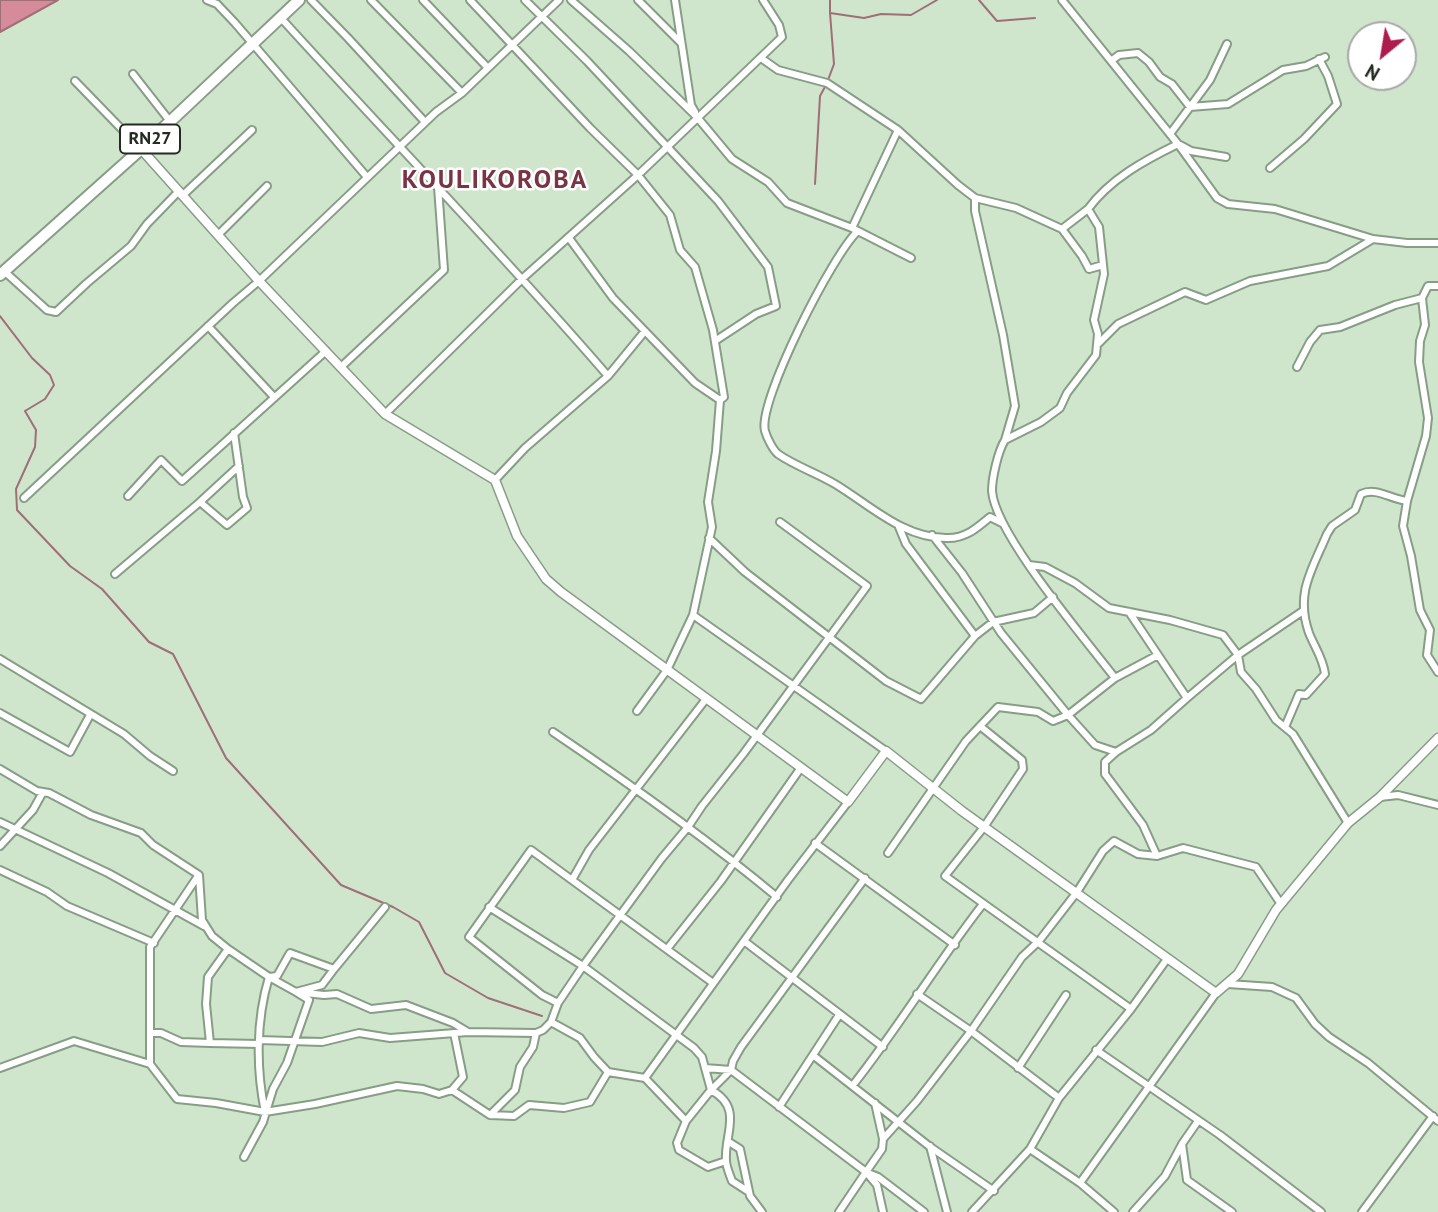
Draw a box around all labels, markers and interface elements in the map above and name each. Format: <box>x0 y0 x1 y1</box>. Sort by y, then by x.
north arrow <box>1347 21 1417 91</box>
text: N <box>1361 59 1384 86</box>
road number: RN27 <box>120 124 180 154</box>
district label: KOULIKOROBA <box>403 165 587 197</box>

